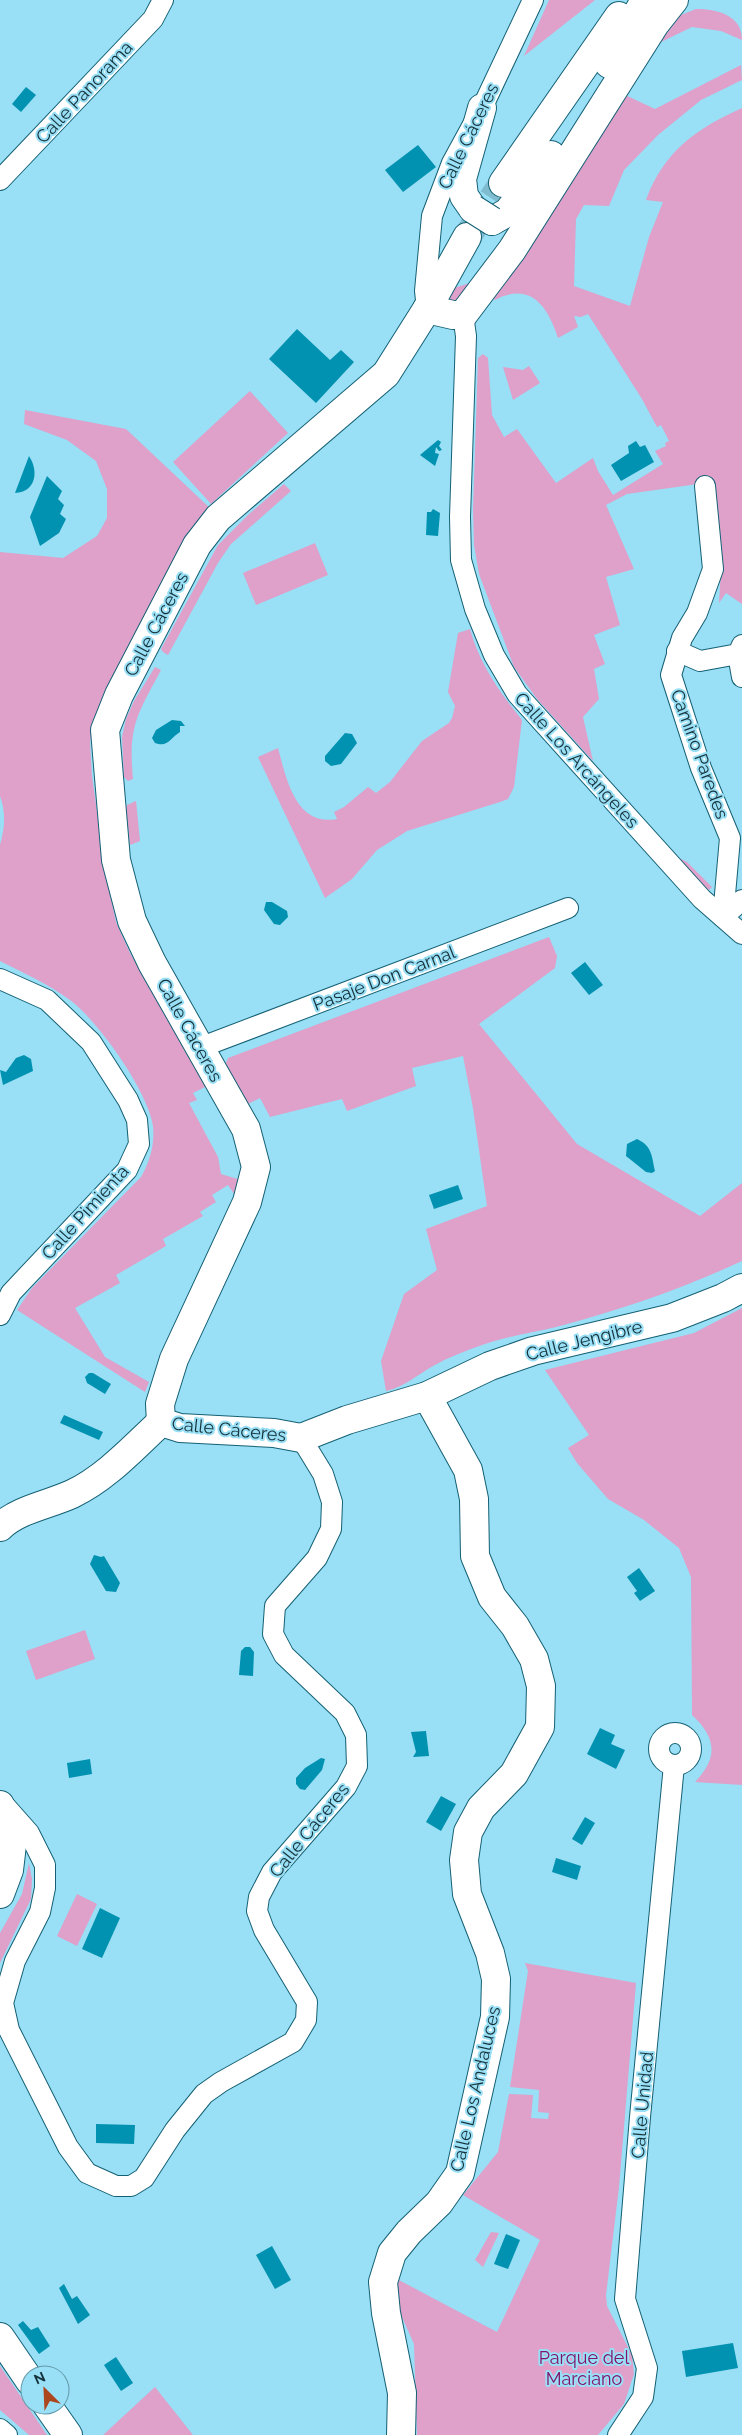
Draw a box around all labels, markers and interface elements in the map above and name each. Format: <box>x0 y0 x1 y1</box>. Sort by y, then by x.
street label: Calle Panorama <box>31 37 137 147</box>
street label: Calle Cáceres <box>433 79 503 192</box>
street label: Calle Cáceres <box>120 568 192 680</box>
street label: Camino Paredes <box>667 686 733 822</box>
street label: Calle Los Arcángeles <box>511 688 644 832</box>
street label: Pasaje Don Carnal <box>310 941 458 1015</box>
street label: Calle Cáceres <box>153 975 227 1086</box>
street label: Calle Pimienta <box>37 1161 133 1263</box>
street label: Calle Jengibre <box>524 1315 645 1365</box>
street label: Calle Cáceres <box>171 1413 288 1445</box>
street label: Calle Cáceres <box>265 1779 354 1881</box>
street label: Calle Los Andaluces <box>446 2004 504 2174</box>
street label: Calle Unidad <box>627 2051 657 2159</box>
park label: Parque del Marciano <box>539 2347 629 2389</box>
north arrow <box>20 2365 70 2415</box>
text: N <box>32 2369 48 2388</box>

